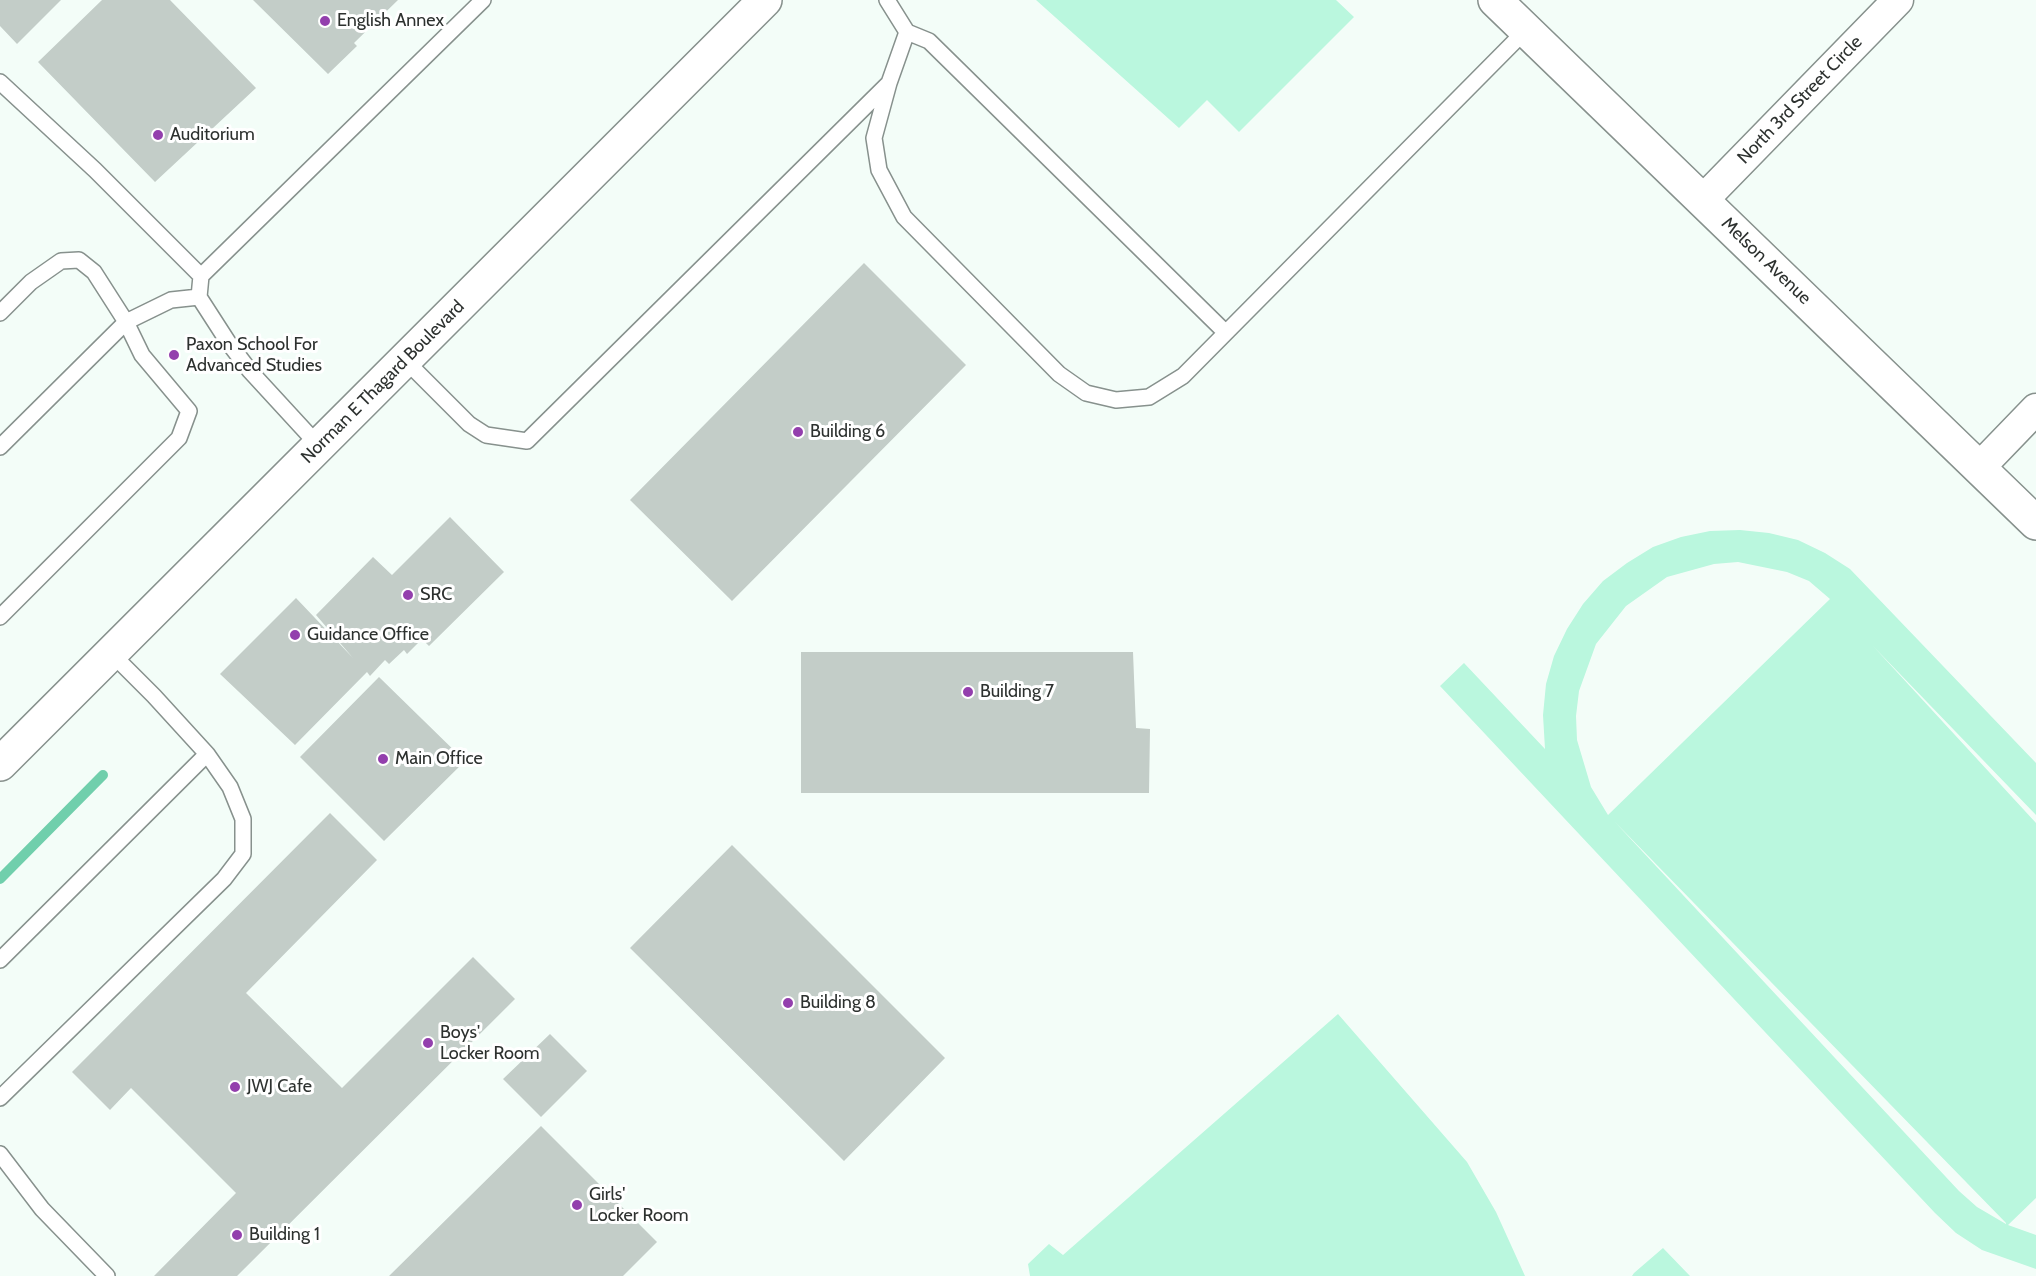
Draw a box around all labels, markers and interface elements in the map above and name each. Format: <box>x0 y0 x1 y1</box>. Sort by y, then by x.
place label: English Annex <box>337 10 444 32</box>
marker: English Annex <box>318 14 332 28</box>
street label: North 3rd Street Circle <box>1733 31 1867 169</box>
place label: Auditorium <box>170 124 255 146</box>
marker: Auditorium <box>151 128 165 142</box>
street label: Melson Avenue <box>1717 213 1815 309</box>
street label: Norman E Thagard Boulevard <box>297 296 469 468</box>
place label: Paxon School For Advanced Studies <box>186 334 322 376</box>
marker: Paxon School For Advanced Studies <box>167 348 181 362</box>
place label: Building 6 <box>810 421 885 443</box>
marker: Building 6 <box>791 425 805 439</box>
place label: SRC <box>420 584 452 606</box>
marker: SRC <box>401 588 415 602</box>
place label: Guidance Office <box>307 624 429 646</box>
marker: Guidance Office <box>288 628 302 642</box>
place label: Building 7 <box>980 681 1054 703</box>
marker: Building 7 <box>961 685 975 699</box>
place label: Main Office <box>395 748 483 770</box>
marker: Main Office <box>376 752 390 766</box>
place label: Building 8 <box>800 992 876 1014</box>
marker: Building 8 <box>781 996 795 1010</box>
place label: Boys' Locker Room <box>440 1022 540 1064</box>
marker: Boys' Locker Room <box>421 1036 435 1050</box>
place label: JWJ Cafe <box>247 1076 312 1098</box>
marker: JWJ Cafe <box>228 1080 242 1094</box>
place label: Girls' Locker Room <box>589 1184 689 1226</box>
marker: Girls' Locker Room <box>570 1198 584 1212</box>
place label: Building 1 <box>249 1224 320 1246</box>
marker: Building 1 <box>230 1228 244 1242</box>

